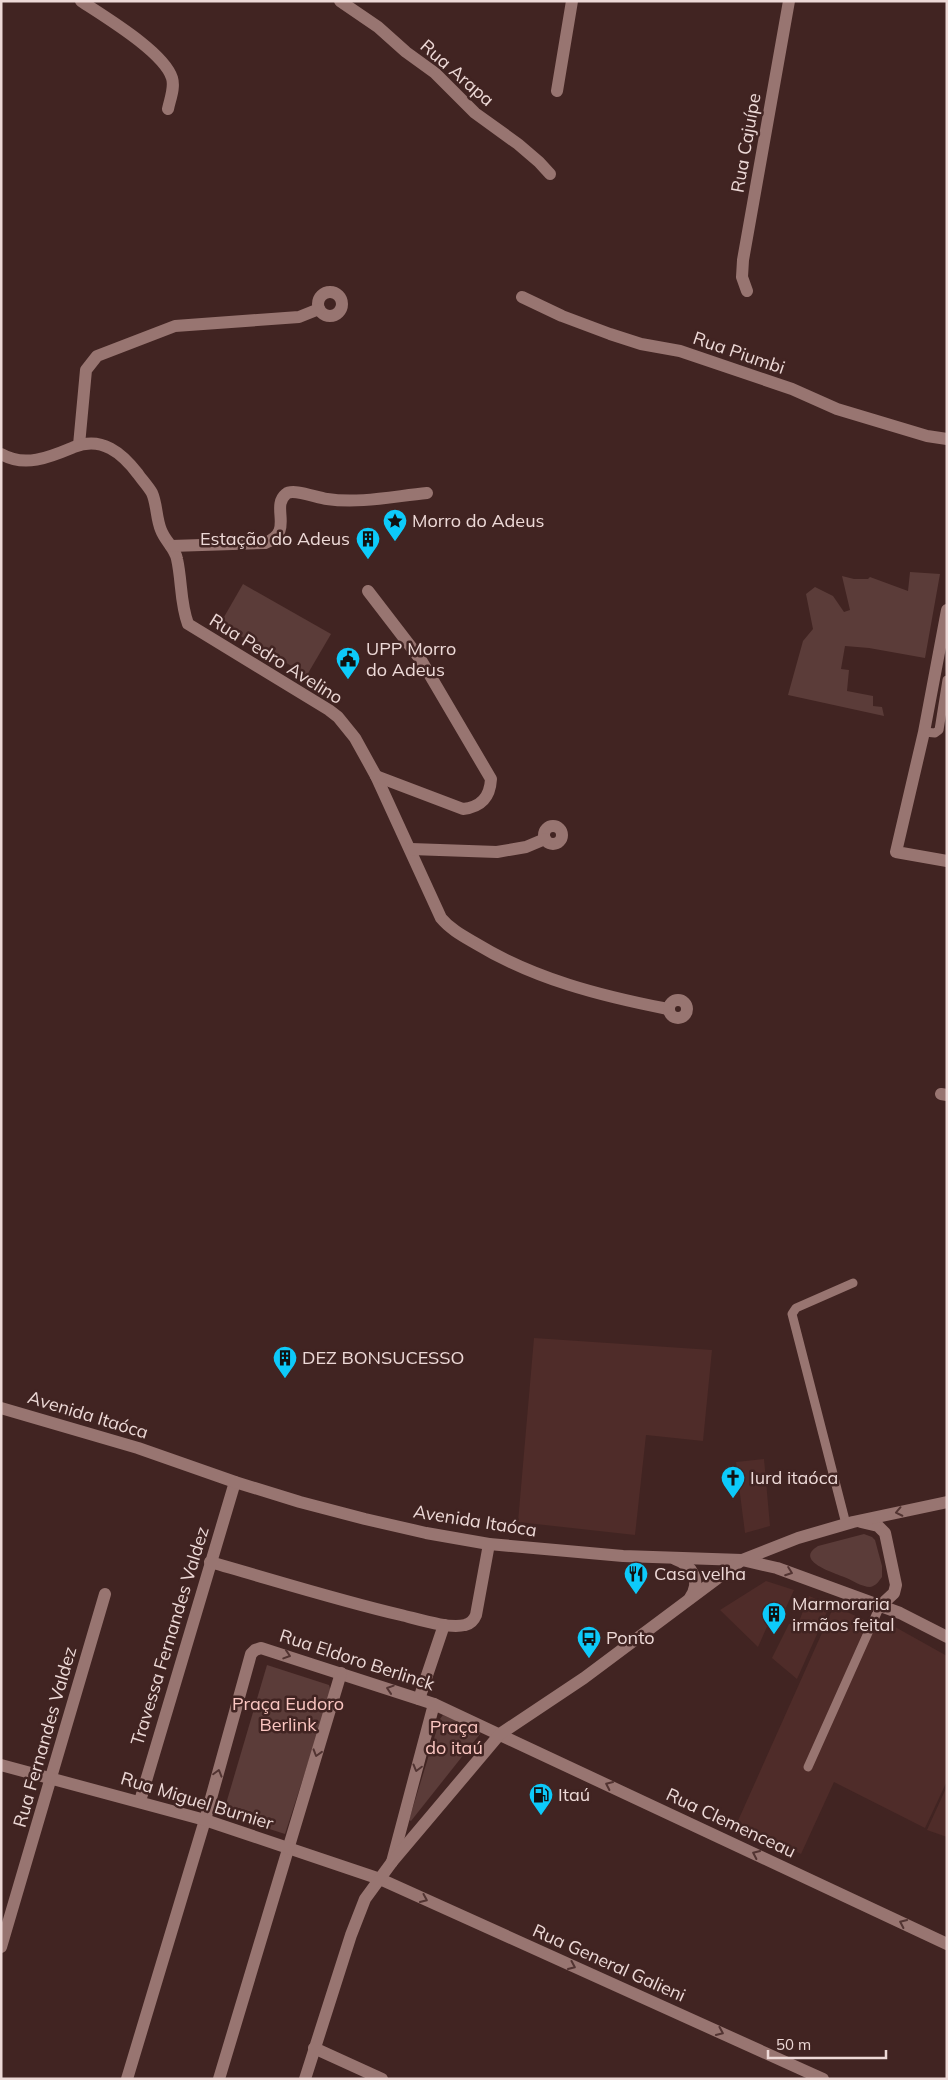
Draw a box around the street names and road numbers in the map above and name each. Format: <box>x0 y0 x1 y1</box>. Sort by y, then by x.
street label: Rua Arapa <box>416 34 499 111</box>
street label: Rua Cajuípe <box>725 91 766 194</box>
street label: Rua Piumbi <box>690 326 788 379</box>
street label: Rua Pedro Avelino <box>205 608 347 709</box>
street label: Avenida Itaóca <box>25 1385 151 1444</box>
street label: Avenida Itaóca <box>412 1499 538 1542</box>
street label: Travessa Fernandes Valdez <box>125 1523 214 1748</box>
street label: Rua Eldoro Berlinck <box>277 1624 438 1696</box>
street label: Rua Fernandes Valdez <box>8 1644 81 1830</box>
street label: Rua Miguel Burnier <box>118 1766 277 1835</box>
street label: Rua Clemenceau <box>663 1782 800 1863</box>
street label: Rua General Galieni <box>529 1918 689 2007</box>

